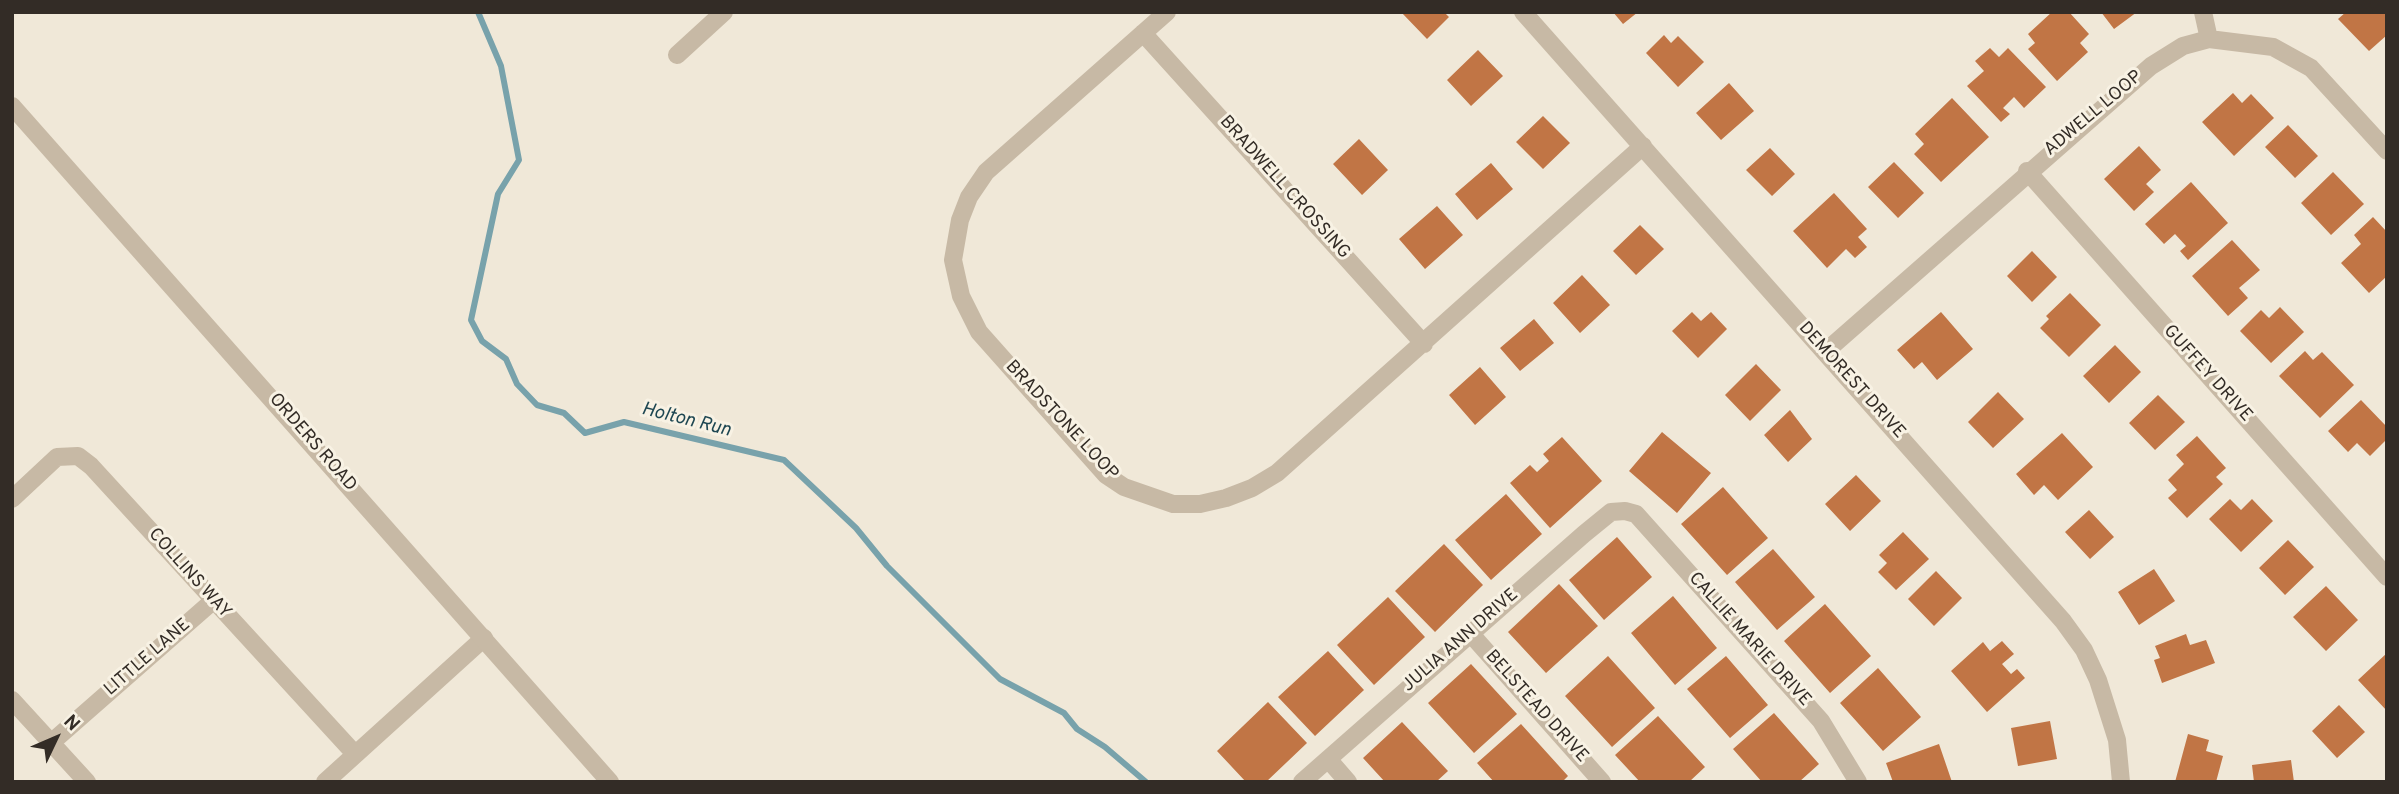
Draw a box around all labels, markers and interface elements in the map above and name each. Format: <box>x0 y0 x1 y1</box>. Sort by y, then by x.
street label: ADWELL LOOP <box>2041 67 2147 161</box>
street label: BRADWELL CROSSING <box>1214 112 1354 264</box>
street label: DEMOREST DRIVE <box>1793 318 1909 444</box>
street label: GUFFEY DRIVE <box>2158 321 2256 427</box>
street label: BRADSTONE LOOP <box>1000 357 1122 485</box>
street label: ORDERS ROAD <box>264 390 360 496</box>
water label: Holton Run <box>639 399 733 443</box>
street label: COLLINS WAY <box>143 525 235 623</box>
street label: CALLIE MARIE DRIVE <box>1683 569 1815 711</box>
street label: JULIA ANN DRIVE <box>1399 585 1523 697</box>
street label: LITTLE LANE <box>101 615 195 701</box>
street label: BELSTEAD DRIVE <box>1480 646 1592 768</box>
north arrow <box>21 703 91 773</box>
text: N <box>58 710 84 737</box>

